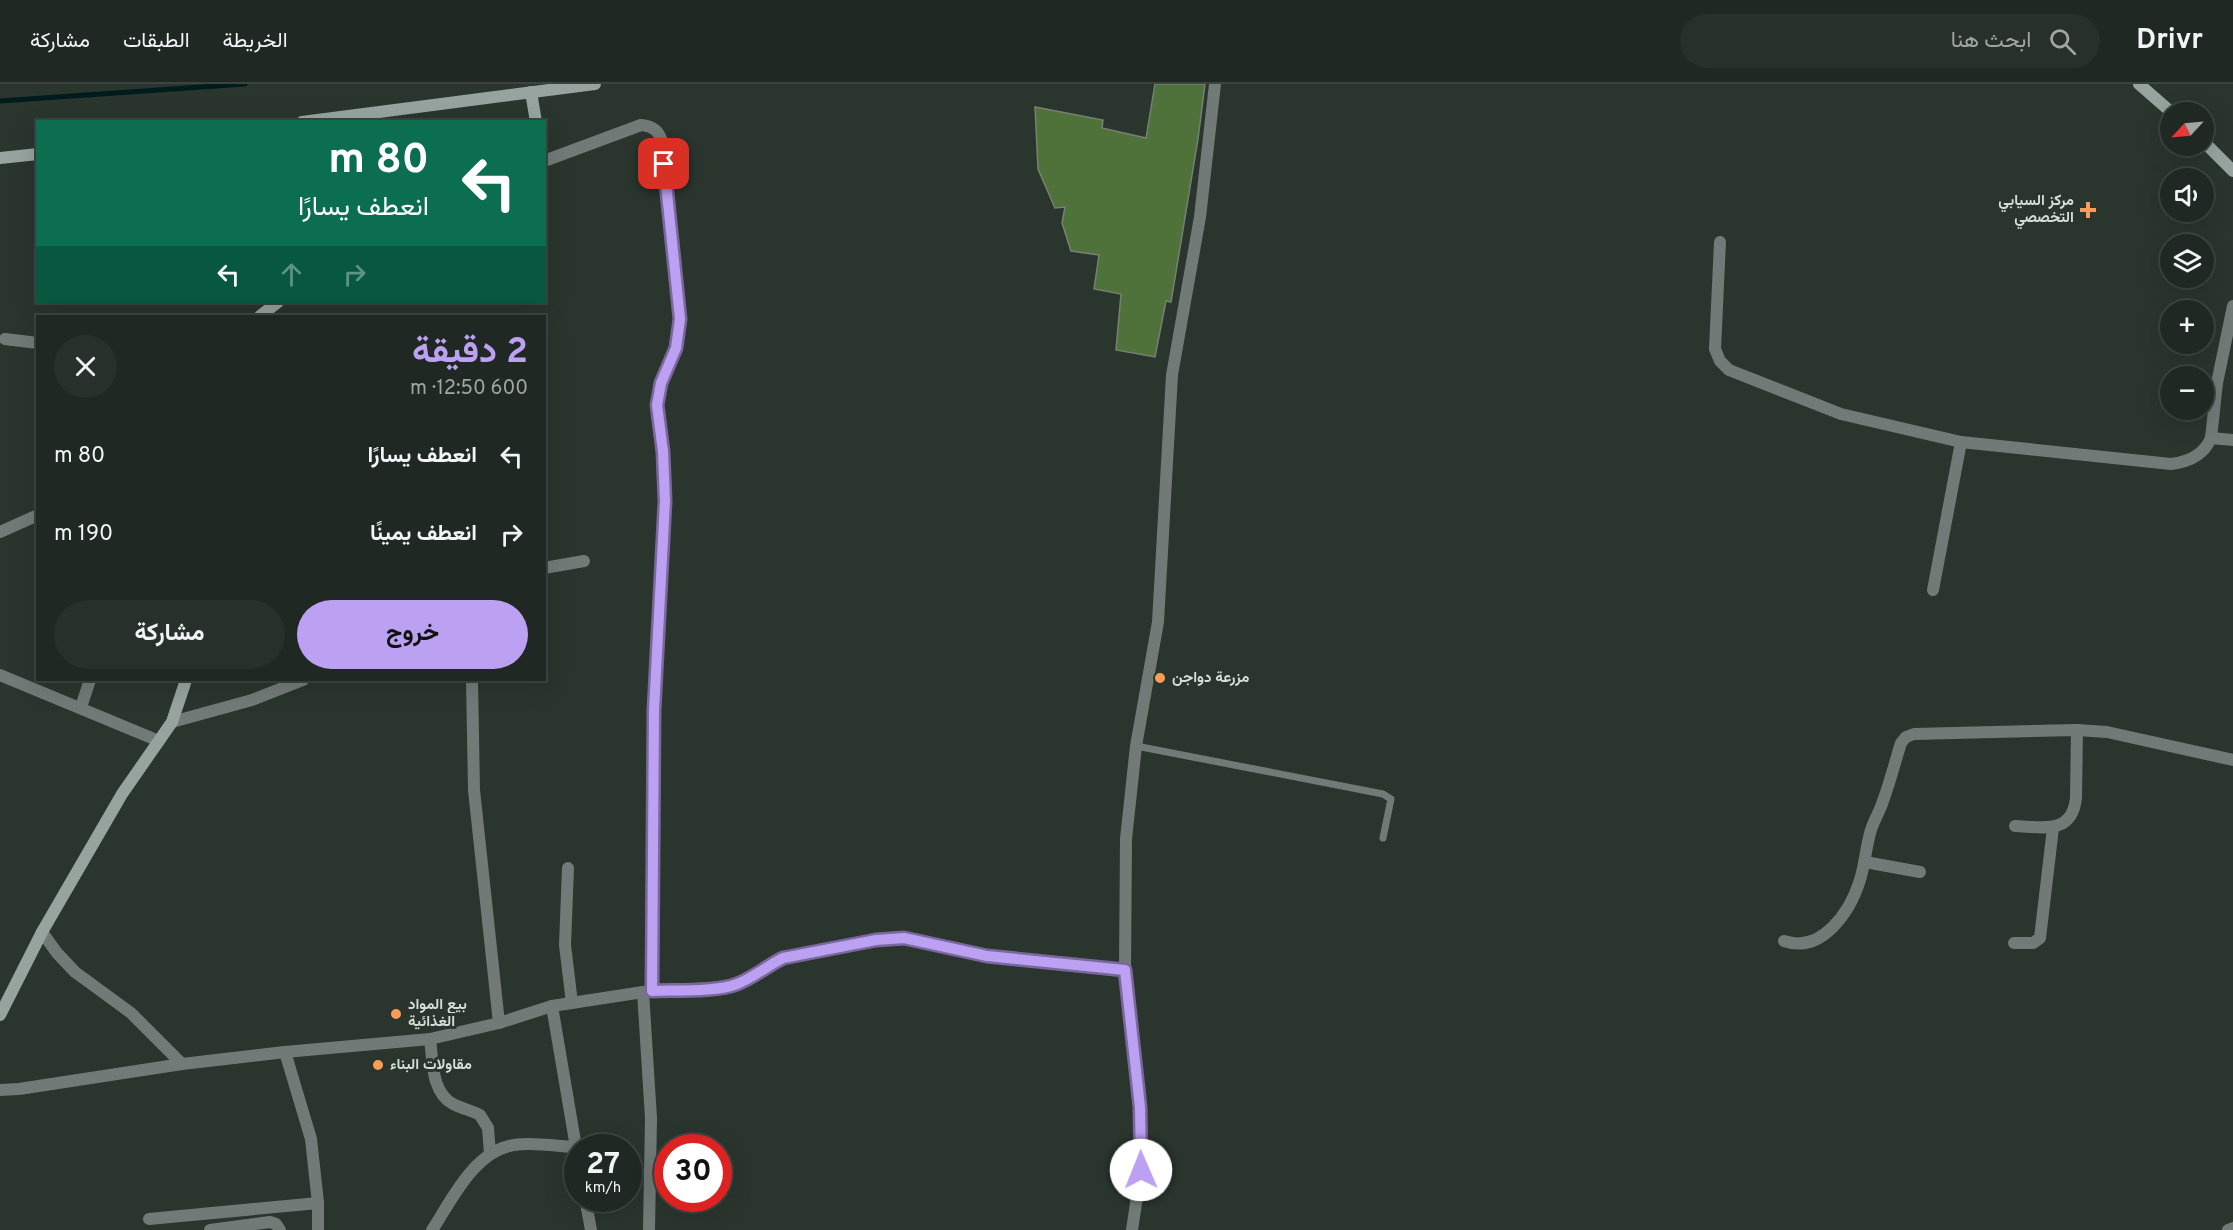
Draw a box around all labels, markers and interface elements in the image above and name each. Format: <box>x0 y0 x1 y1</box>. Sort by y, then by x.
search box <box>1680 14 2100 68</box>
text: Drivr <box>2136 23 2203 59</box>
icon: search <box>2046 25 2079 58</box>
text: مشاركة <box>30 28 90 55</box>
text: الطبقات <box>123 28 190 55</box>
text: الخريطة <box>223 28 288 55</box>
text: ابحث هنا <box>1951 28 2031 55</box>
north arrow <box>2160 102 2214 156</box>
map controls <box>2160 102 2214 420</box>
text: 80 m <box>328 135 429 188</box>
pin <box>638 138 689 189</box>
icon: left <box>450 144 528 222</box>
icon: arrive <box>647 147 680 180</box>
button: sound <box>2160 168 2214 222</box>
text: انعطف يسارًا <box>298 191 429 225</box>
place label: مركز السيابي التخصصي <box>1998 192 2074 230</box>
marker: مركز السيابي التخصصي <box>2079 201 2097 219</box>
button: layers <box>2160 234 2214 288</box>
icon: left <box>212 258 245 291</box>
icon: ahead <box>275 258 308 291</box>
icon: right <box>338 258 371 291</box>
button: + <box>2160 300 2214 354</box>
text: 2 دقيقة <box>412 330 528 376</box>
button: close <box>54 335 117 398</box>
button: − <box>2160 366 2214 420</box>
text: 600 m · 12:50 <box>410 376 528 402</box>
icon: left <box>495 440 528 473</box>
text: 80 m <box>54 443 105 470</box>
text: انعطف يسارًا <box>367 443 477 470</box>
icon: right <box>495 518 528 551</box>
text: 190 m <box>54 521 113 548</box>
text: انعطف يمينًا <box>370 521 477 548</box>
button: مشاركة <box>54 600 285 669</box>
button: خروج <box>297 600 528 669</box>
place label: مزرعة دواجن <box>1172 669 1249 688</box>
marker: مزرعة دواجن <box>1153 671 1167 685</box>
place label: بيع المواد الغذائية <box>408 996 467 1032</box>
marker: بيع المواد الغذائية <box>389 1007 403 1021</box>
place label: مقاولات البناء <box>390 1056 472 1075</box>
marker: مقاولات البناء <box>371 1058 385 1072</box>
speed limit sign: 30 <box>654 1134 732 1212</box>
position arrow <box>1109 1138 1173 1202</box>
text: 27 <box>586 1147 620 1184</box>
text: km/h <box>585 1179 621 1198</box>

